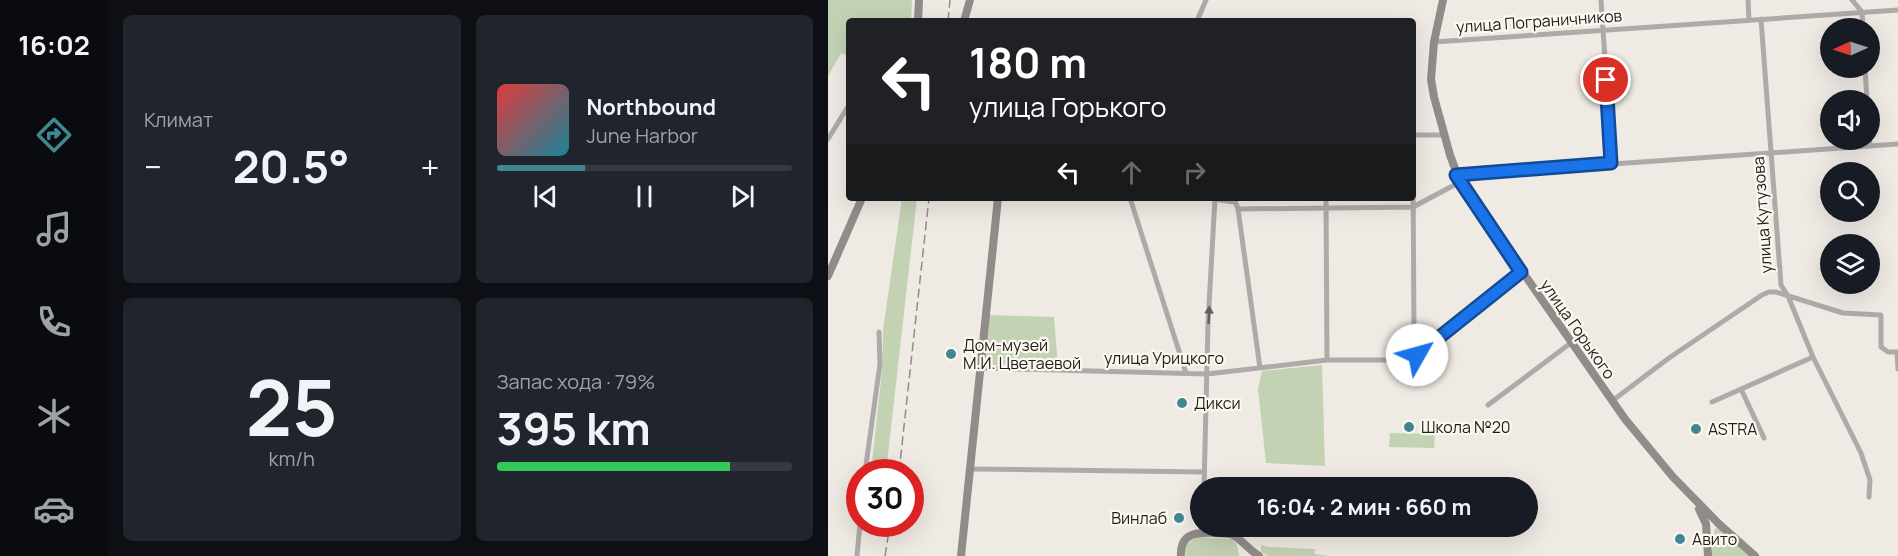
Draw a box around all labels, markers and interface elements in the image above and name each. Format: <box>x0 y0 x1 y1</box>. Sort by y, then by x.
street label: улица Пограничников <box>1455 4 1623 38</box>
north arrow <box>1820 18 1880 78</box>
map controls <box>1820 18 1880 294</box>
text: 16:02 <box>18 26 90 63</box>
text: 180 m <box>969 33 1087 91</box>
icon: left <box>870 42 948 120</box>
pin <box>1580 54 1631 105</box>
icon: arrive <box>1589 63 1622 96</box>
text: улица Горького <box>969 88 1167 125</box>
button: sound <box>1820 90 1880 150</box>
text: Northbound <box>587 92 716 122</box>
text: Климат <box>144 106 213 133</box>
icon: directions <box>33 114 75 156</box>
text: June Harbor <box>587 122 698 149</box>
text: 20.5° <box>233 135 349 197</box>
text: − <box>144 144 162 189</box>
text: + <box>420 144 439 189</box>
icon: left <box>1052 156 1085 189</box>
icon: ahead <box>1115 156 1148 189</box>
icon: right <box>1178 156 1211 189</box>
street label: улица Кутузова <box>1747 156 1777 274</box>
button: search <box>1820 162 1880 222</box>
icon: previous <box>529 180 562 213</box>
icon: pause <box>628 180 661 213</box>
icon: next <box>726 180 759 213</box>
icon: music <box>33 208 75 250</box>
button: layers <box>1820 234 1880 294</box>
street label: улица Горького <box>1535 275 1621 383</box>
icon: phone <box>33 301 75 343</box>
one-way arrow <box>1204 306 1213 325</box>
position arrow <box>1385 323 1449 387</box>
place label: Дом-музей М.И. Цветаевой <box>963 334 1081 374</box>
marker: Дом-музей М.И. Цветаевой <box>944 347 958 361</box>
street label: улица Урицкого <box>1104 347 1224 369</box>
text: 25 <box>246 353 338 459</box>
text: Запас хода · 79% <box>497 368 655 395</box>
place label: Дикси <box>1194 392 1241 414</box>
icon: climate <box>33 395 75 437</box>
marker: Дикси <box>1175 396 1189 410</box>
text: 395 km <box>497 397 651 459</box>
place label: Школа №20 <box>1421 416 1511 438</box>
place label: ASTRA <box>1708 418 1757 440</box>
marker: Школа №20 <box>1402 420 1416 434</box>
marker: ASTRA <box>1689 422 1703 436</box>
text: km/h <box>268 445 315 472</box>
speed limit sign: 30 <box>846 459 924 537</box>
icon: car <box>33 488 75 530</box>
text: 16:04 · 2 мин · 660 m <box>1257 492 1471 522</box>
place label: Винлаб <box>1111 507 1167 529</box>
marker: Винлаб <box>1172 511 1186 525</box>
place label: Авито <box>1692 528 1737 550</box>
marker: Авито <box>1673 532 1687 546</box>

